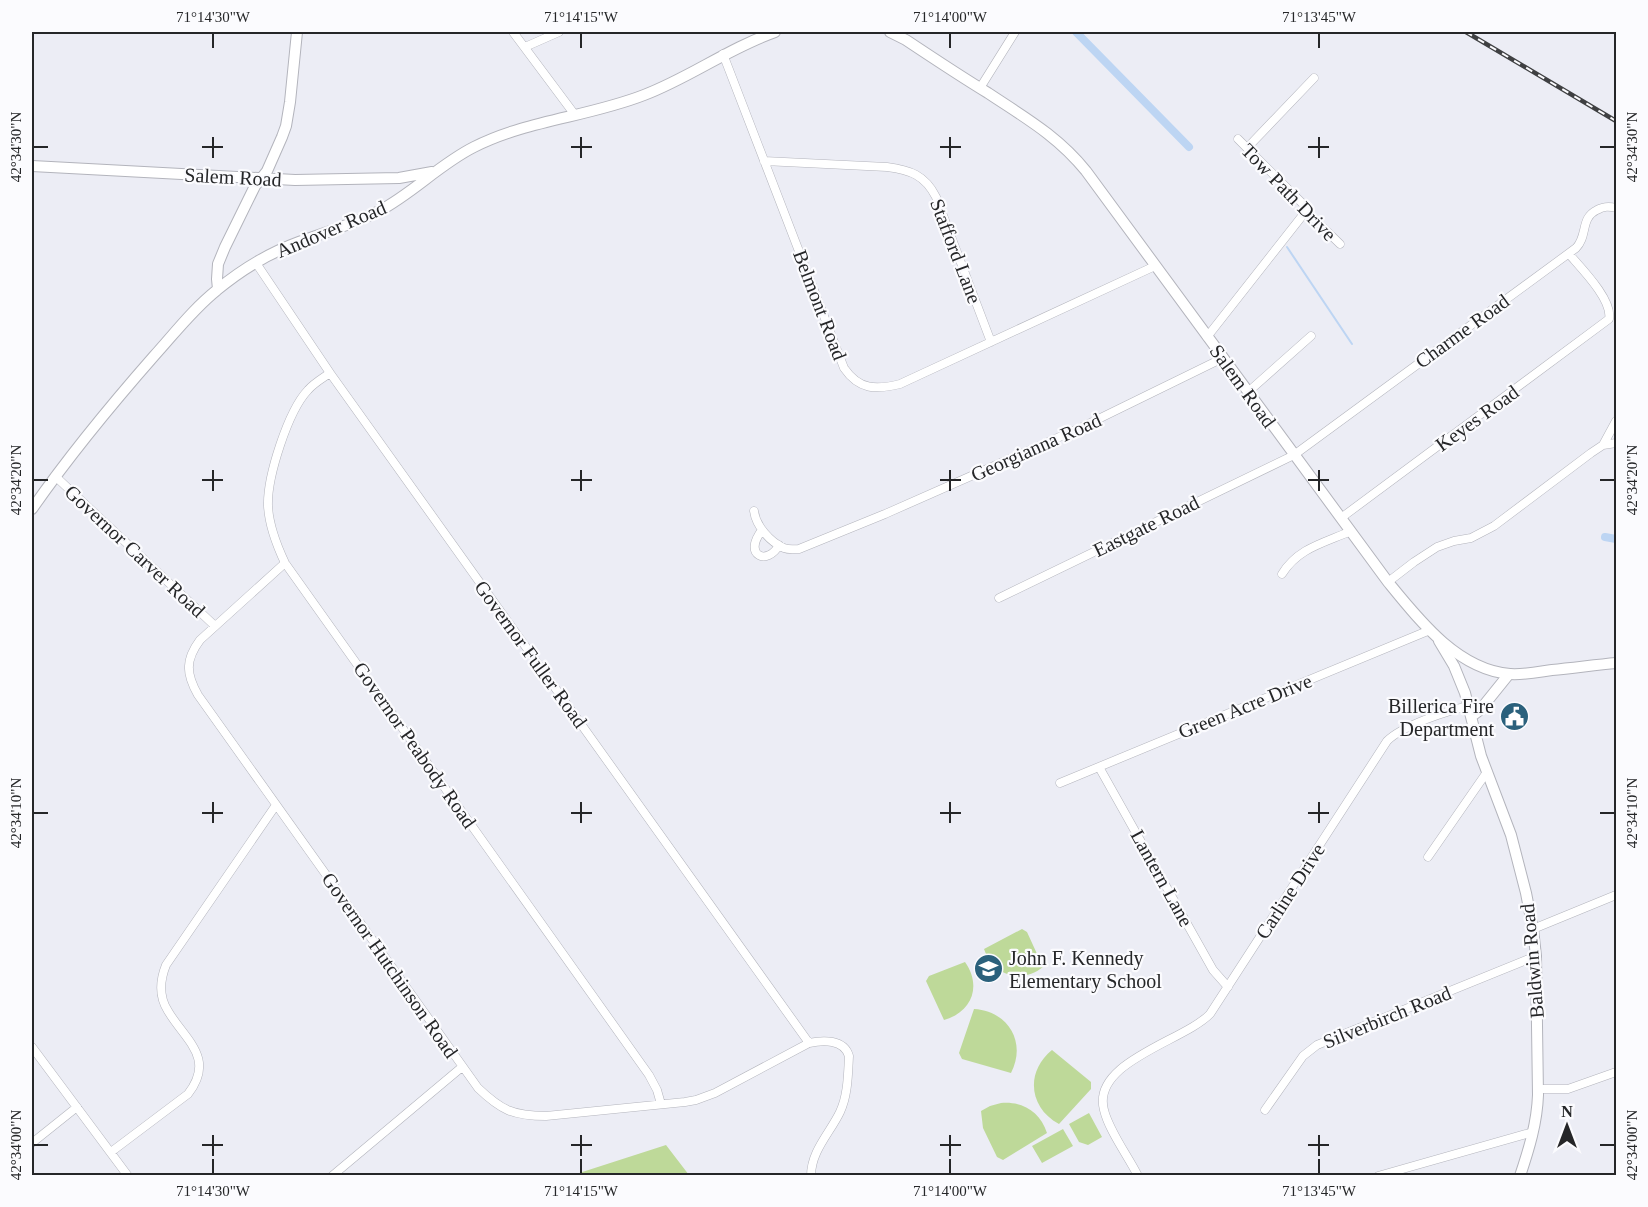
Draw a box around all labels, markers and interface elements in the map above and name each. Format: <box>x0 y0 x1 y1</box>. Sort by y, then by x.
text: 71°14'30"W <box>176 9 251 25</box>
text: 71°14'15"W <box>544 9 619 25</box>
text: 71°14'00"W <box>913 9 988 25</box>
text: 71°13'45"W <box>1282 9 1357 25</box>
text: 42°34'30"N <box>8 112 24 182</box>
text: 42°34'30"N <box>1624 112 1640 182</box>
street label: Tow Path Drive <box>1237 139 1341 245</box>
street label: Salem Road <box>184 163 282 191</box>
street label: Andover Road <box>273 196 389 262</box>
street label: Stafford Lane <box>926 196 986 306</box>
street label: Belmont Road <box>789 247 851 363</box>
street label: Charme Road <box>1411 290 1513 372</box>
street label: Salem Road <box>1206 340 1280 432</box>
street label: Keyes Road <box>1431 381 1523 456</box>
street label: Georgianna Road <box>968 408 1105 486</box>
text: 42°34'20"N <box>8 445 24 515</box>
text: 42°34'20"N <box>1624 445 1640 515</box>
street label: Governor Carver Road <box>60 480 210 622</box>
street label: Eastgate Road <box>1090 491 1203 562</box>
street label: Governor Fuller Road <box>470 576 592 732</box>
street label: Governor Peabody Road <box>348 658 481 833</box>
street label: Green Acre Drive <box>1175 669 1315 743</box>
place label: Billerica Fire Department <box>1388 695 1494 741</box>
public building icon: Billerica Fire Department <box>1499 701 1531 733</box>
text: 42°34'10"N <box>8 778 24 848</box>
text: 42°34'10"N <box>1624 778 1640 848</box>
street label: Lantern Lane <box>1126 826 1198 930</box>
street label: Carline Drive <box>1251 839 1329 943</box>
street label: Governor Hutchinson Road <box>318 868 462 1062</box>
street label: Baldwin Road <box>1516 903 1548 1019</box>
place label: John F. Kennedy Elementary School <box>1009 947 1162 993</box>
school or university icon: John F. Kennedy Elementary School <box>972 953 1004 985</box>
street label: Silverbirch Road <box>1320 981 1454 1053</box>
north arrow <box>1537 1096 1597 1156</box>
text: N <box>1561 1103 1573 1120</box>
text: 42°34'00"N <box>8 1110 24 1180</box>
text: 42°34'00"N <box>1624 1110 1640 1180</box>
text: 71°14'30"W <box>176 1183 251 1199</box>
text: 71°14'15"W <box>544 1183 619 1199</box>
text: 71°14'00"W <box>913 1183 988 1199</box>
text: 71°13'45"W <box>1282 1183 1357 1199</box>

